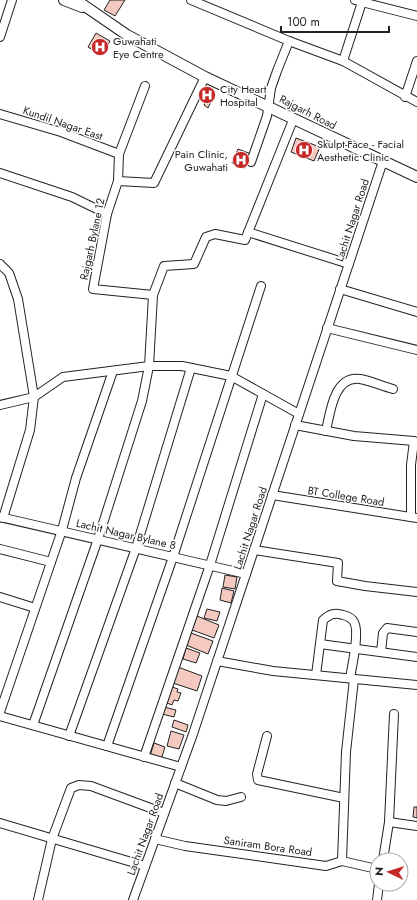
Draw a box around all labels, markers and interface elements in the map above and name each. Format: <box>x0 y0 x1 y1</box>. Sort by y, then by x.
scale bar <box>281 8 389 34</box>
text: 100 m <box>287 13 320 31</box>
place label: Guwahati Eye Centre <box>113 33 164 62</box>
hospital icon: Guwahati Eye Centre <box>90 37 110 57</box>
place label: City Heart Hospital <box>220 81 267 110</box>
hospital icon: City Heart Hospital <box>197 85 217 105</box>
street label: Rajgarh Road <box>277 91 339 133</box>
street label: Kundil Nagar East <box>21 102 105 144</box>
place label: Skulpt-Face - Facial Aesthetic Clinic <box>317 136 404 165</box>
hospital icon: Skulpt-Face - Facial Aesthetic Clinic <box>294 140 314 160</box>
place label: Pain Clinic, Guwahati <box>175 146 228 175</box>
hospital icon: Pain Clinic, Guwahati <box>231 150 251 170</box>
street label: Lachit Nagar Road <box>331 177 373 263</box>
street label: Rajgarh Bylane 12 <box>76 197 108 281</box>
street label: BT College Road <box>306 482 386 510</box>
street label: Lachit Nagar Road <box>229 485 271 571</box>
street label: Lachit Nagar Bylane 8 <box>74 515 178 553</box>
street label: Lachit Nagar Road <box>123 791 167 877</box>
street label: Saniram Bora Road <box>223 832 313 860</box>
north arrow <box>369 852 409 892</box>
text: N <box>371 866 387 876</box>

